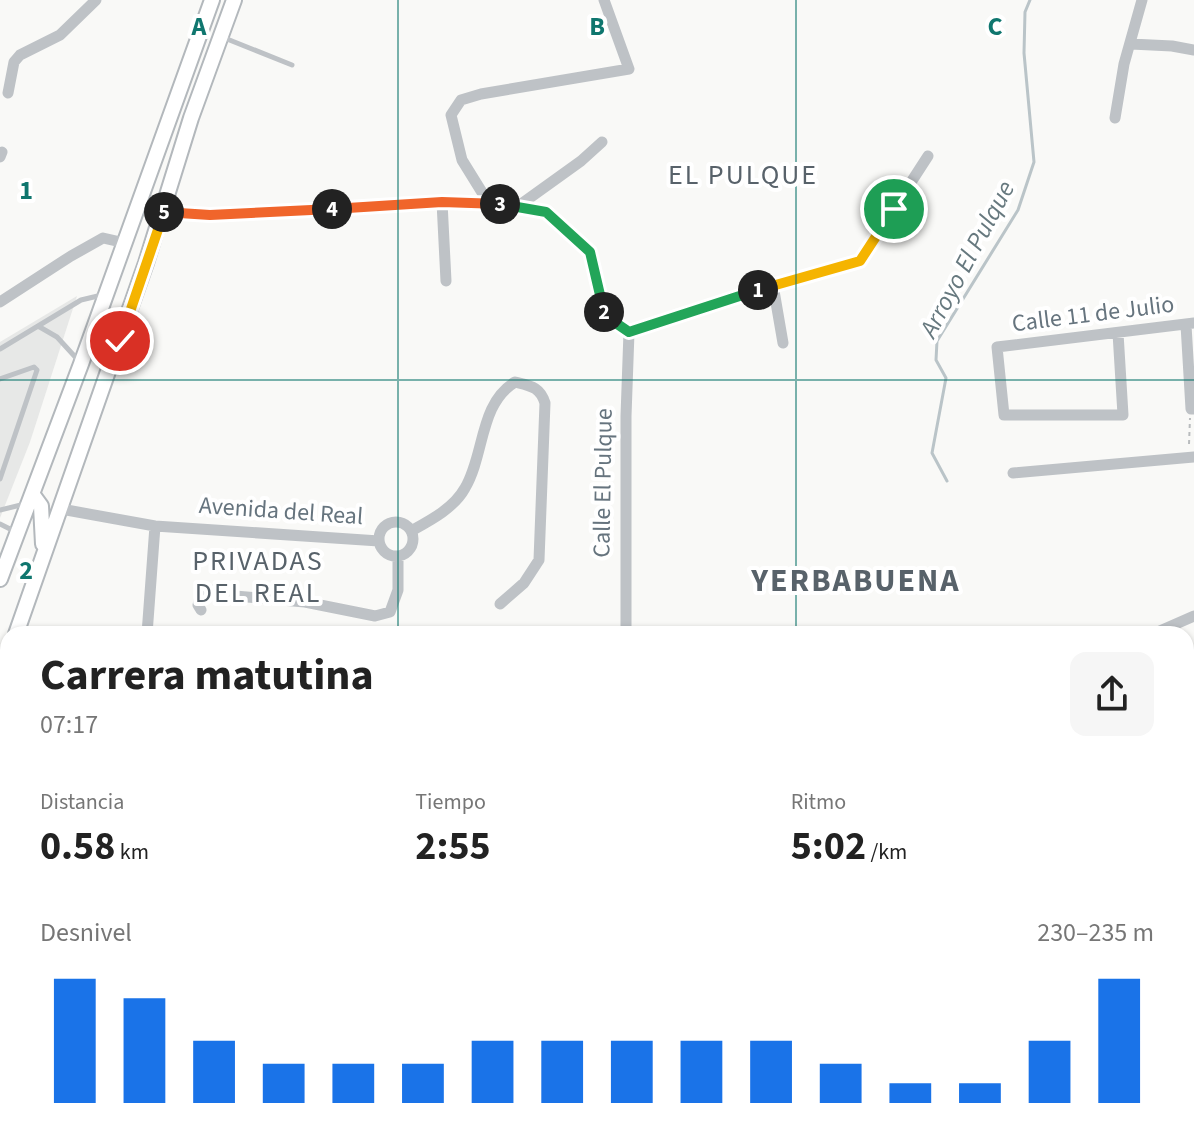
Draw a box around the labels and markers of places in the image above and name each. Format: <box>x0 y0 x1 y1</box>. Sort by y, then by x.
pin <box>860 175 928 243</box>
pin: 3 <box>480 184 520 224</box>
pin: 4 <box>312 189 352 229</box>
pin: 5 <box>144 192 184 232</box>
pin: 1 <box>738 270 778 310</box>
pin: 2 <box>584 292 624 332</box>
pin <box>86 307 154 375</box>

